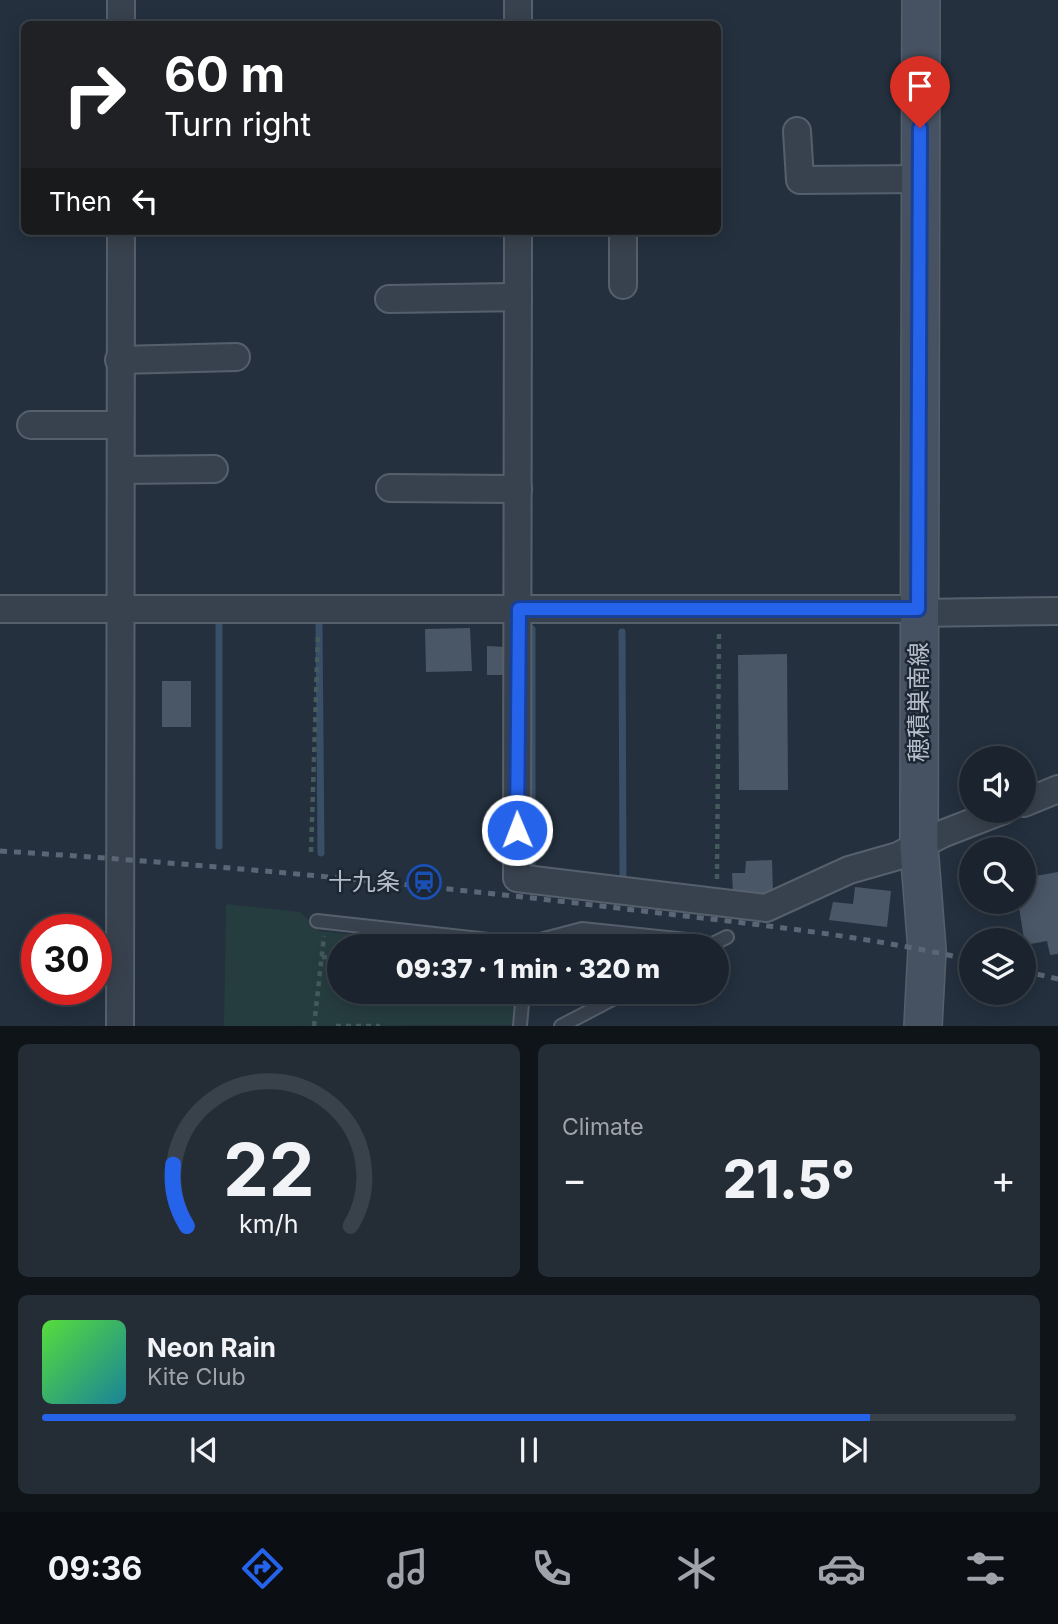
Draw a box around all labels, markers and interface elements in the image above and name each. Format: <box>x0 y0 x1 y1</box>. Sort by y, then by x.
text: 60 m <box>164 45 285 104</box>
icon: right <box>49 49 140 140</box>
pin <box>890 56 950 128</box>
icon: arrive <box>901 67 939 105</box>
text: Turn right <box>164 105 311 144</box>
icon: left <box>126 182 164 220</box>
text: Then <box>49 186 112 217</box>
street label: 穂積巣南線 <box>904 642 933 762</box>
map controls <box>959 746 1036 1005</box>
button: sound <box>959 746 1036 823</box>
position arrow <box>480 793 554 867</box>
button: search <box>959 837 1036 914</box>
station icon: 十九条 <box>405 863 443 901</box>
place label: 十九条 <box>328 867 400 896</box>
speed limit sign: 30 <box>21 914 112 1005</box>
button: layers <box>959 928 1036 1005</box>
text: 09:37 · 1 min · 320 m <box>396 953 660 984</box>
text: Climate <box>562 1113 644 1141</box>
text: 22 <box>223 1126 315 1215</box>
text: 21.5° <box>723 1148 855 1211</box>
text: − <box>562 1156 587 1202</box>
text: + <box>991 1156 1016 1202</box>
text: km/h <box>239 1209 299 1239</box>
text: Neon Rain <box>147 1332 276 1363</box>
text: Kite Club <box>147 1363 246 1391</box>
icon: previous <box>185 1431 223 1469</box>
icon: pause <box>510 1431 548 1469</box>
icon: next <box>835 1431 873 1469</box>
icon: directions <box>238 1544 287 1593</box>
icon: music <box>383 1544 432 1593</box>
icon: phone <box>527 1544 576 1593</box>
icon: climate <box>672 1544 721 1593</box>
icon: car <box>817 1544 866 1593</box>
icon: filters <box>961 1544 1010 1593</box>
text: 09:36 <box>48 1549 142 1588</box>

